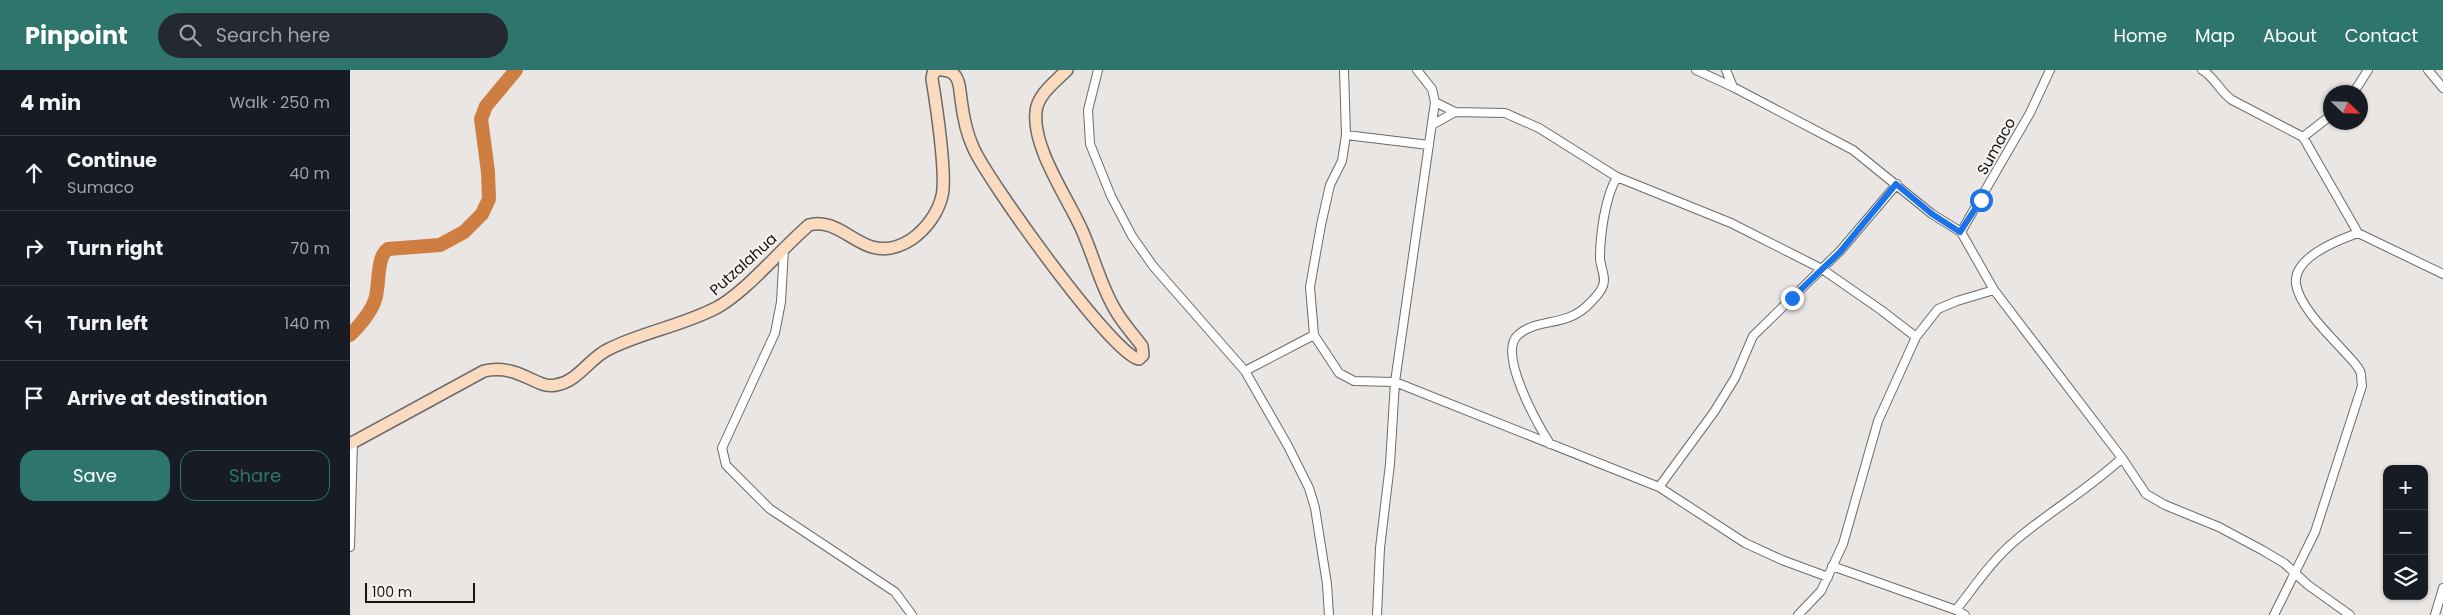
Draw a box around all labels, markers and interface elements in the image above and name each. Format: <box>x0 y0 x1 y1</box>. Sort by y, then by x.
search box <box>158 13 508 58</box>
text: Pinpoint <box>25 19 128 52</box>
icon: search <box>176 21 204 49</box>
text: Search here <box>216 22 330 49</box>
text: Home <box>2113 23 2167 48</box>
text: Map <box>2195 23 2235 48</box>
text: About <box>2263 23 2317 48</box>
text: Contact <box>2345 23 2418 48</box>
north arrow <box>2323 85 2368 130</box>
text: 4 min <box>20 88 81 117</box>
text: Walk · 250 m <box>229 91 330 114</box>
street label: Sumaco <box>1972 113 2020 179</box>
text: Continue <box>67 147 157 174</box>
icon: ahead <box>20 159 48 187</box>
text: 40 m <box>289 162 330 185</box>
text: Sumaco <box>67 176 134 199</box>
route start <box>1970 189 1993 212</box>
street label: Putzalahua <box>705 228 781 300</box>
icon: right <box>20 234 48 262</box>
text: Turn right <box>67 235 163 262</box>
text: 70 m <box>290 237 330 260</box>
route end <box>1781 287 1804 310</box>
icon: left <box>20 309 48 337</box>
text: Turn left <box>67 310 148 337</box>
text: 140 m <box>284 312 330 335</box>
icon: arrive <box>20 384 48 412</box>
text: Arrive at destination <box>67 385 268 412</box>
button: Save <box>20 450 170 501</box>
button: Share <box>180 450 330 501</box>
map controls <box>2383 465 2428 600</box>
button: + <box>2383 465 2428 510</box>
button: − <box>2383 510 2428 555</box>
button: layers <box>2383 555 2428 600</box>
scale bar <box>365 580 475 603</box>
text: 100 m <box>372 582 412 602</box>

